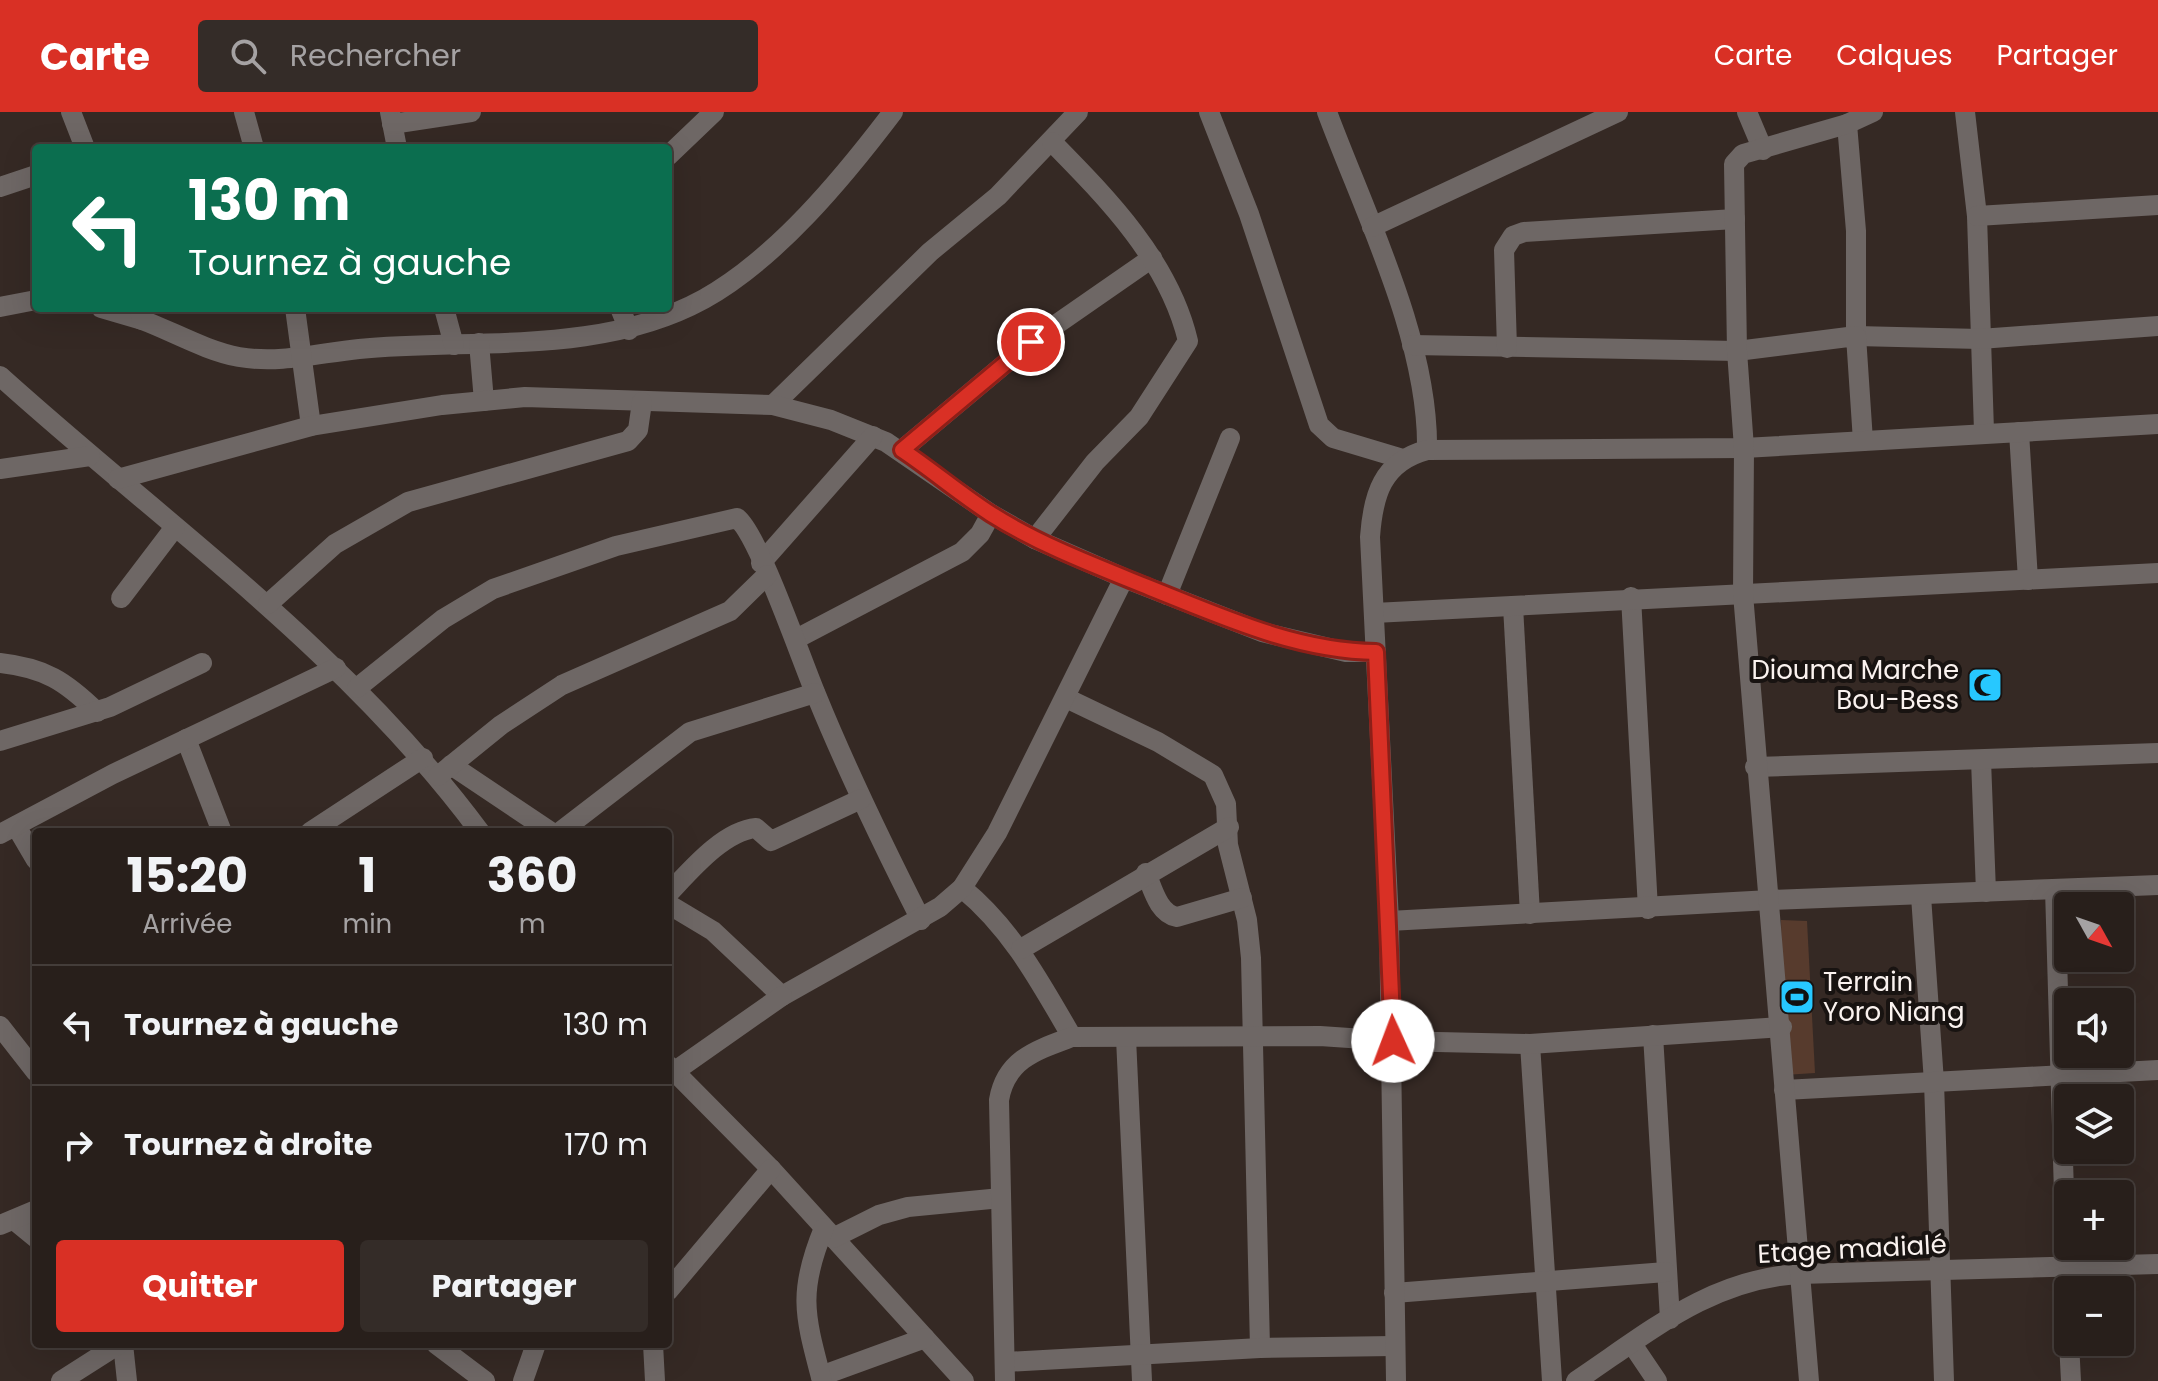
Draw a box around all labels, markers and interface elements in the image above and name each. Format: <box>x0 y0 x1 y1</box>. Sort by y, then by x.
search box <box>198 20 758 92</box>
text: Carte <box>40 30 150 83</box>
icon: search <box>226 34 270 78</box>
text: Rechercher <box>290 34 461 77</box>
text: Carte <box>1714 36 1792 75</box>
text: Calques <box>1836 36 1953 75</box>
text: Partager <box>1997 36 2118 75</box>
text: 130 m <box>188 161 351 240</box>
icon: left <box>56 176 160 280</box>
text: Tournez à gauche <box>188 237 511 288</box>
pin <box>997 308 1065 376</box>
icon: arrive <box>1009 320 1053 364</box>
place label: Diouma Marche Bou-Bess <box>1751 652 1959 718</box>
mosque icon: Diouma Marche Bou-Bess <box>1966 666 2004 704</box>
text: 15:20 <box>126 842 248 909</box>
text: 1 <box>358 842 376 909</box>
text: 360 <box>487 842 578 909</box>
north arrow <box>2054 892 2134 972</box>
map controls <box>2054 892 2134 1356</box>
text: Arrivée <box>142 906 232 942</box>
text: min <box>342 906 392 942</box>
text: m <box>519 906 545 942</box>
place label: Terrain Yoro Niang <box>1823 964 1965 1030</box>
sports icon: Terrain Yoro Niang <box>1778 978 1816 1016</box>
button: sound <box>2054 988 2134 1068</box>
position arrow <box>1351 999 1435 1083</box>
icon: left <box>56 1003 100 1047</box>
text: Tournez à gauche <box>124 1003 398 1046</box>
text: 130 m <box>563 1003 648 1046</box>
button: layers <box>2054 1084 2134 1164</box>
icon: right <box>56 1123 100 1167</box>
text: Tournez à droite <box>124 1123 372 1166</box>
text: 170 m <box>564 1123 648 1166</box>
button: + <box>2054 1180 2134 1260</box>
street label: Etage madialé <box>1756 1226 1948 1272</box>
button: Quitter <box>56 1240 344 1332</box>
button: Partager <box>360 1240 648 1332</box>
button: − <box>2054 1276 2134 1356</box>

